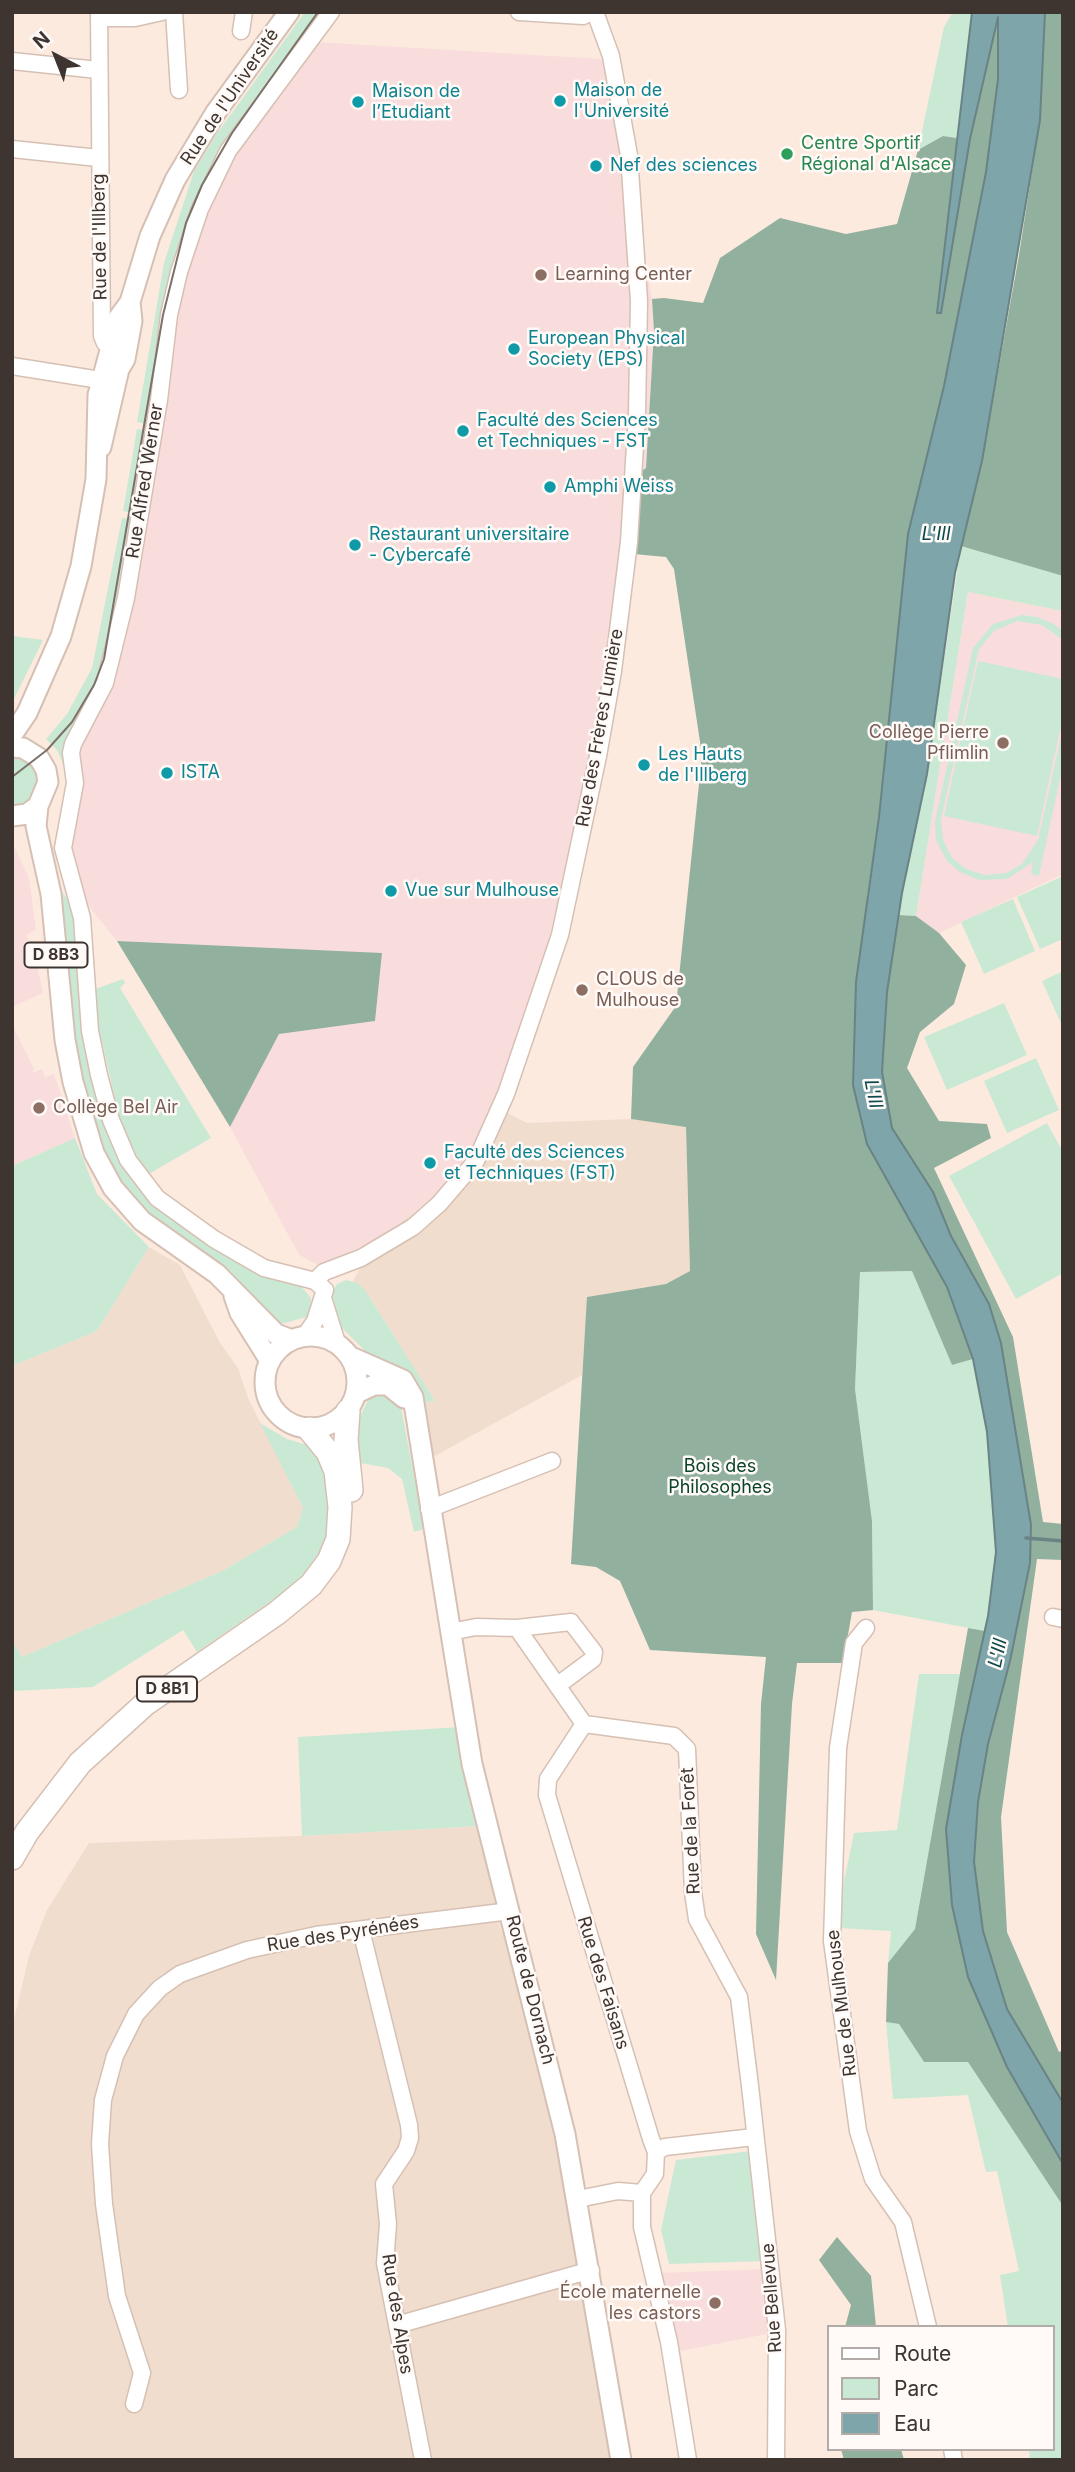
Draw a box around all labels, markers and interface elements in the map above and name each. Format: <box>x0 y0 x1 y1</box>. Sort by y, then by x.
north arrow <box>21 21 91 91</box>
street label: Rue de l'Université <box>176 25 284 169</box>
text: N <box>29 27 55 53</box>
place label: Maison de l'Université <box>574 80 669 122</box>
place label: Maison de l’Etudiant <box>372 81 460 124</box>
marker: Maison de l'Université <box>552 93 568 109</box>
marker: Maison de l’Etudiant <box>350 94 366 110</box>
place label: Centre Sportif Régional d'Alsace <box>801 133 951 176</box>
marker: Centre Sportif Régional d'Alsace <box>779 146 795 162</box>
place label: Nef des sciences <box>610 155 757 177</box>
marker: Nef des sciences <box>588 158 604 174</box>
street label: Rue de l'Illberg <box>88 173 112 301</box>
place label: Learning Center <box>555 264 692 286</box>
marker: Learning Center <box>533 267 549 283</box>
place label: European Physical Society (EPS) <box>528 328 685 370</box>
marker: European Physical Society (EPS) <box>506 341 522 357</box>
street label: Rue Alfred Werner <box>122 402 168 560</box>
place label: Faculté des Sciences et Techniques - FST <box>477 410 658 452</box>
marker: Faculté des Sciences et Techniques - FST <box>455 423 471 439</box>
place label: Amphi Weiss <box>564 476 674 498</box>
marker: Amphi Weiss <box>542 479 558 495</box>
water label: L'Ill <box>921 523 951 545</box>
place label: Restaurant universitaire - Cybercafé <box>369 524 569 566</box>
marker: Restaurant universitaire - Cybercafé <box>347 537 363 553</box>
street label: Rue des Frères Lumière <box>572 627 628 829</box>
place label: Collège Pierre Pflimlin <box>869 722 989 764</box>
marker: Collège Pierre Pflimlin <box>995 735 1011 751</box>
place label: Les Hauts de l'Illberg <box>658 744 747 786</box>
marker: Les Hauts de l'Illberg <box>636 757 652 773</box>
place label: ISTA <box>181 762 220 784</box>
marker: ISTA <box>159 765 175 781</box>
place label: Vue sur Mulhouse <box>405 880 559 902</box>
marker: Vue sur Mulhouse <box>383 883 399 899</box>
road number: D 8B3 <box>24 942 88 967</box>
place label: CLOUS de Mulhouse <box>596 969 684 1012</box>
marker: CLOUS de Mulhouse <box>574 982 590 998</box>
water label: L'Ill <box>859 1078 887 1110</box>
place label: Collège Bel Air <box>53 1097 178 1119</box>
marker: Collège Bel Air <box>31 1100 47 1116</box>
place label: Faculté des Sciences et Techniques (FST) <box>444 1142 625 1184</box>
marker: Faculté des Sciences et Techniques (FST) <box>422 1155 438 1171</box>
park label: Bois des Philosophes <box>668 1456 772 1498</box>
water label: L'Ill <box>984 1636 1012 1670</box>
road number: D 8B1 <box>137 1676 197 1702</box>
street label: Rue de la Forêt <box>677 1767 705 1895</box>
street label: Rue des Pyrénées <box>265 1911 421 1957</box>
street label: Route de Dornach <box>501 1913 559 2067</box>
street label: Rue des Faisans <box>572 1914 634 2052</box>
street label: Rue de Mulhouse <box>822 1928 862 2078</box>
street label: Rue Bellevue <box>757 2242 787 2354</box>
street label: Rue des Alpes <box>377 2252 417 2376</box>
place label: École maternelle les castors <box>560 2282 701 2324</box>
marker: École maternelle les castors <box>707 2295 723 2311</box>
legend <box>827 2325 1054 2451</box>
text: Route <box>894 2341 951 2366</box>
text: Parc <box>894 2376 939 2401</box>
text: Eau <box>894 2411 931 2436</box>

